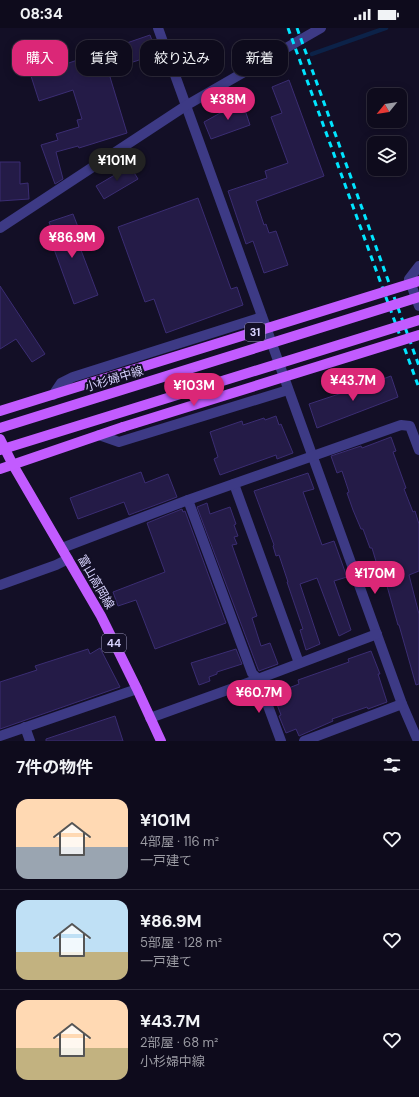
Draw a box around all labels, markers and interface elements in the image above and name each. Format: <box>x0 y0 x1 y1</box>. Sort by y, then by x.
text: 08:34 <box>20 4 63 24</box>
chip: 購入 <box>12 40 68 76</box>
chip: 賃貸 <box>76 40 132 76</box>
chip: 絞り込み <box>140 40 224 76</box>
chip: 新着 <box>232 40 288 76</box>
pin: ¥38M <box>204 87 252 121</box>
north arrow <box>367 88 407 128</box>
map controls <box>367 88 407 176</box>
text: ¥38M <box>210 91 246 108</box>
button: layers <box>367 136 407 176</box>
pin: ¥101M <box>89 148 145 182</box>
text: ¥101M <box>98 152 136 169</box>
pin: ¥86.9M <box>39 225 105 259</box>
text: ¥86.9M <box>48 229 96 246</box>
road number: 31 <box>245 323 265 341</box>
street label: 小杉婦中線 <box>83 363 145 395</box>
pin: ¥43.7M <box>320 368 386 402</box>
text: ¥43.7M <box>330 372 376 389</box>
pin: ¥103M <box>166 373 222 407</box>
text: ¥103M <box>173 377 215 394</box>
street label: 富山高岡線 <box>74 552 118 612</box>
pin: ¥170M <box>347 561 403 595</box>
text: ¥170M <box>355 565 395 582</box>
road number: 44 <box>102 634 126 652</box>
pin: ¥60.7M <box>226 680 292 714</box>
text: ¥60.7M <box>236 684 282 701</box>
icon: filters <box>381 754 403 776</box>
text: 7件の物件 <box>16 756 93 778</box>
text: ¥101M <box>140 809 190 831</box>
icon: home <box>48 815 96 863</box>
icon: heart <box>381 828 403 850</box>
text: 4部屋 · 116 m² <box>140 833 219 850</box>
text: 一戸建て <box>140 852 192 869</box>
text: ¥86.9M <box>140 910 202 932</box>
icon: home <box>48 916 96 964</box>
icon: heart <box>381 929 403 951</box>
text: 5部屋 · 128 m² <box>140 934 222 951</box>
text: 一戸建て <box>140 953 192 970</box>
text: ¥43.7M <box>140 1010 200 1032</box>
icon: home <box>48 1016 96 1064</box>
icon: heart <box>381 1029 403 1051</box>
text: 2部屋 · 68 m² <box>140 1034 218 1051</box>
text: 小杉婦中線 <box>140 1053 205 1070</box>

